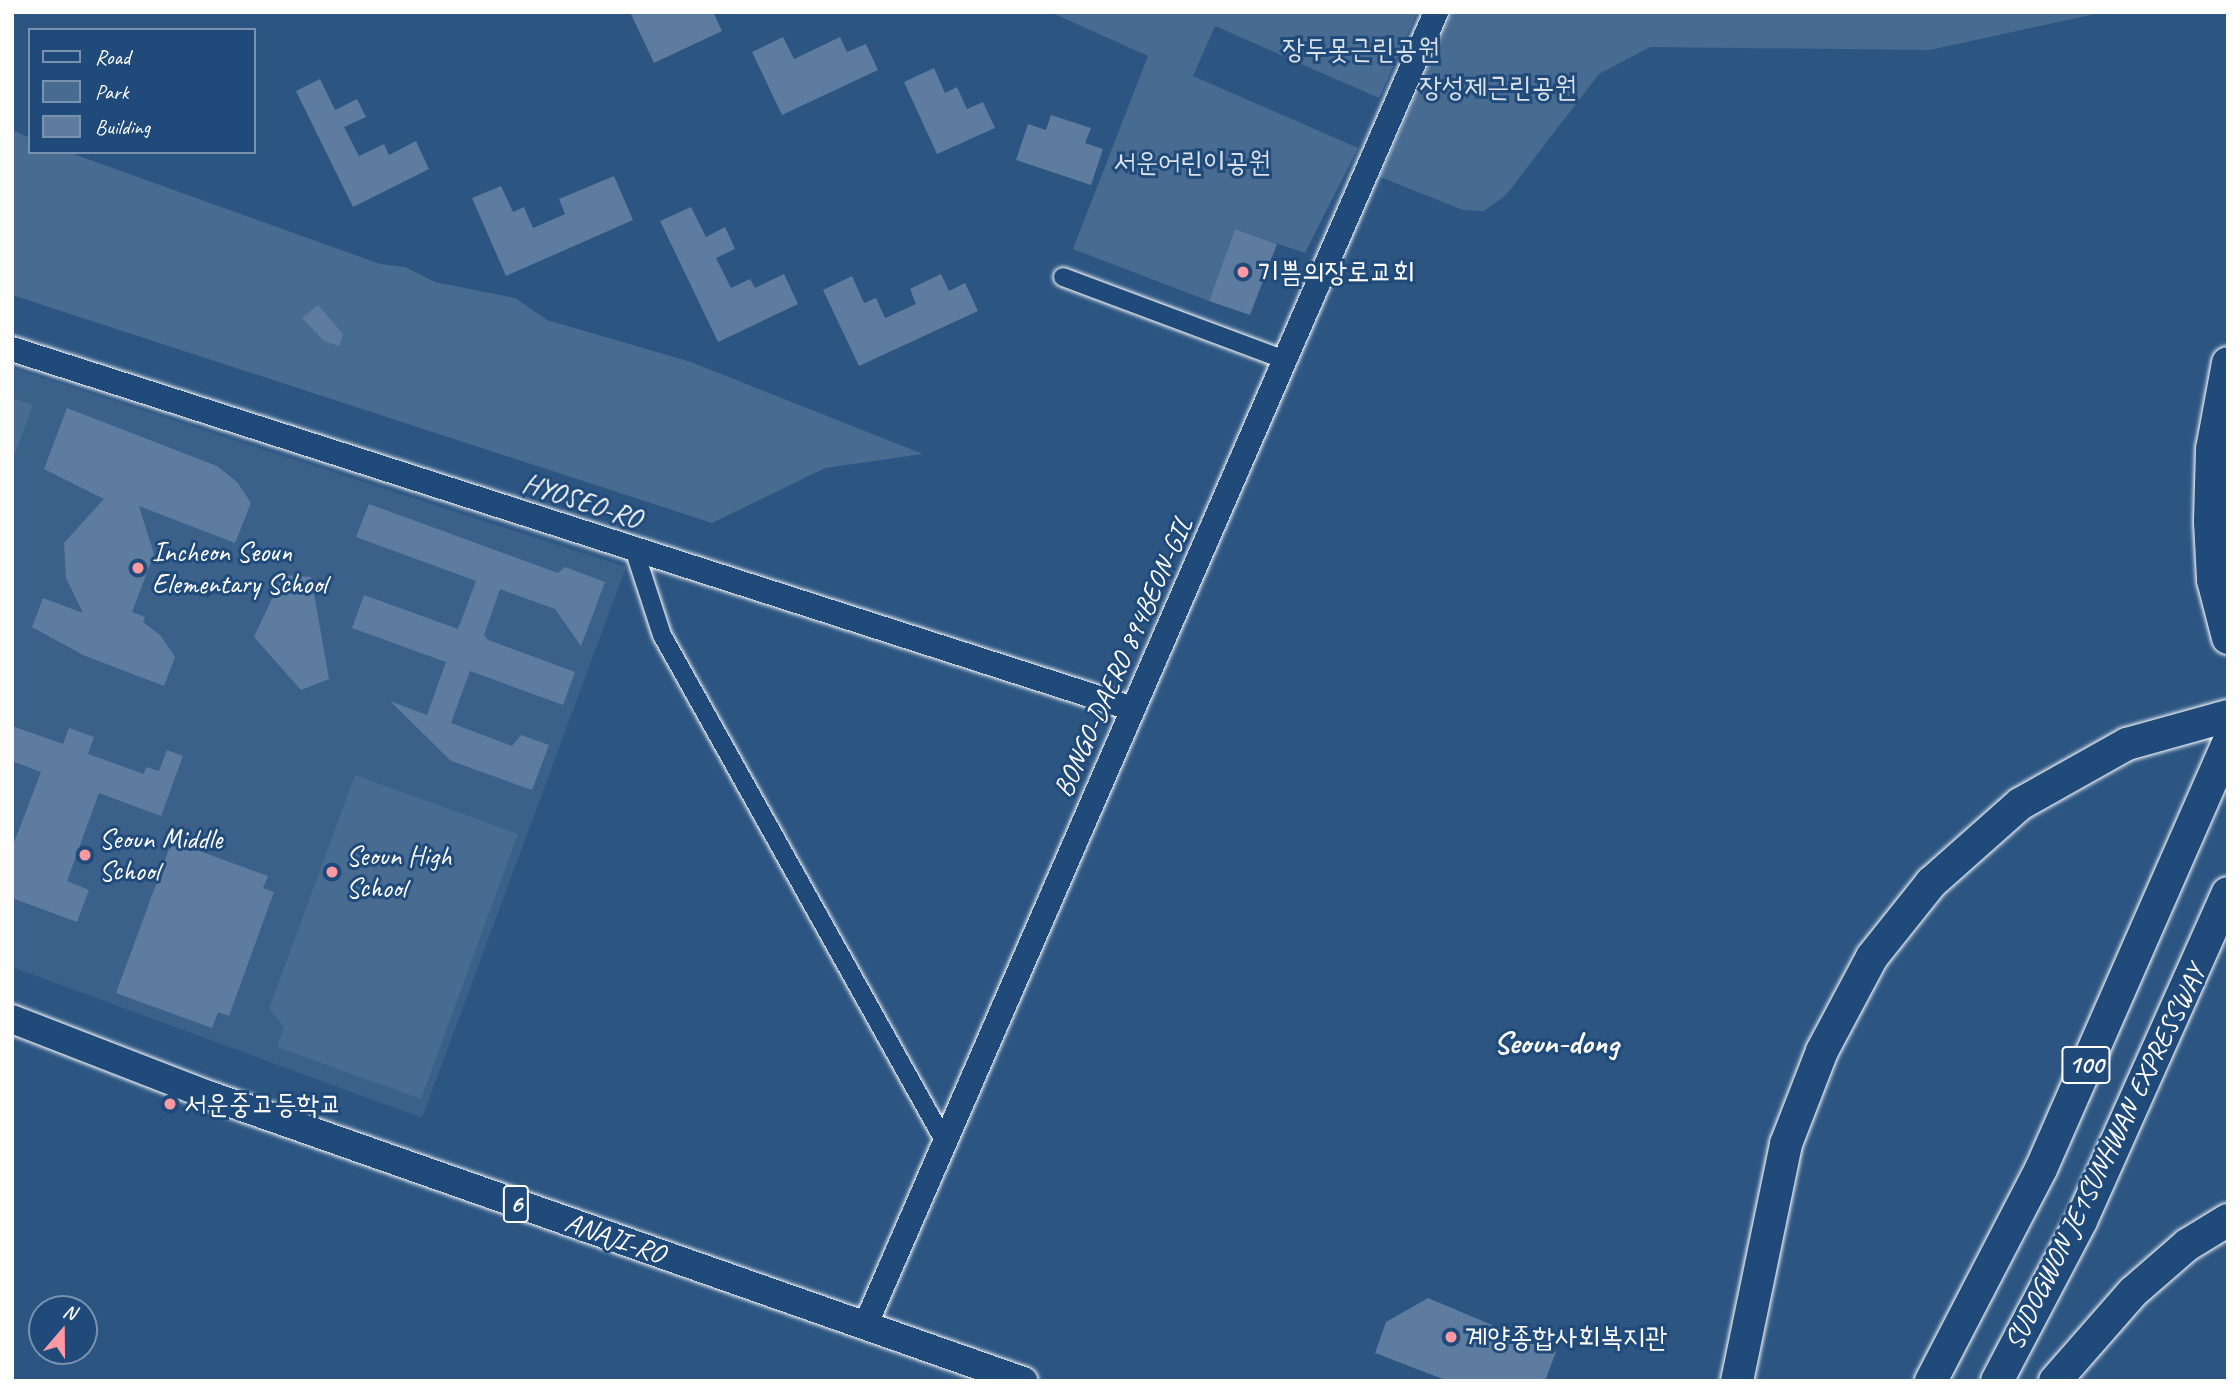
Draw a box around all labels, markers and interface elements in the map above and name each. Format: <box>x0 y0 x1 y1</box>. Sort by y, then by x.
legend <box>28 28 256 154</box>
park label: 장두못근린공원 <box>1282 32 1440 66</box>
text: Road <box>95 44 130 70</box>
park label: 장성제근린공원 <box>1419 70 1577 104</box>
text: Park <box>95 79 128 105</box>
text: Building <box>95 114 150 140</box>
park label: 서운어린이공원 <box>1113 145 1271 179</box>
place label: 기쁨의장로교회 <box>1257 255 1415 289</box>
marker: 기쁨의장로교회 <box>1235 264 1251 280</box>
street label: HYOSEO-RO <box>518 466 646 536</box>
street label: BONGO-DAERO 894BEON-GIL <box>1046 512 1200 802</box>
place label: Incheon Seoun Elementary School <box>152 535 327 601</box>
marker: Incheon Seoun Elementary School <box>130 560 146 576</box>
place label: Seoun Middle School <box>99 822 222 888</box>
place label: Seoun High School <box>346 839 452 905</box>
marker: Seoun Middle School <box>77 847 93 863</box>
marker: Seoun High School <box>324 864 340 880</box>
street label: SUDOGWON JE1SUNHWAN EXPRESSWAY <box>1998 962 2212 1352</box>
district label: Seoun-dong <box>1493 1024 1619 1062</box>
road number: 100 <box>2060 1042 2112 1088</box>
place label: 서운중고등학교 <box>184 1087 342 1121</box>
marker: 서운중고등학교 <box>162 1096 178 1112</box>
road number: 6 <box>502 1182 530 1226</box>
street label: ANAJI-RO <box>561 1205 669 1271</box>
north arrow <box>28 1295 98 1365</box>
text: N <box>60 1299 79 1325</box>
place label: 계양종합사회복지관 <box>1465 1320 1668 1354</box>
marker: 계양종합사회복지관 <box>1443 1329 1459 1345</box>

